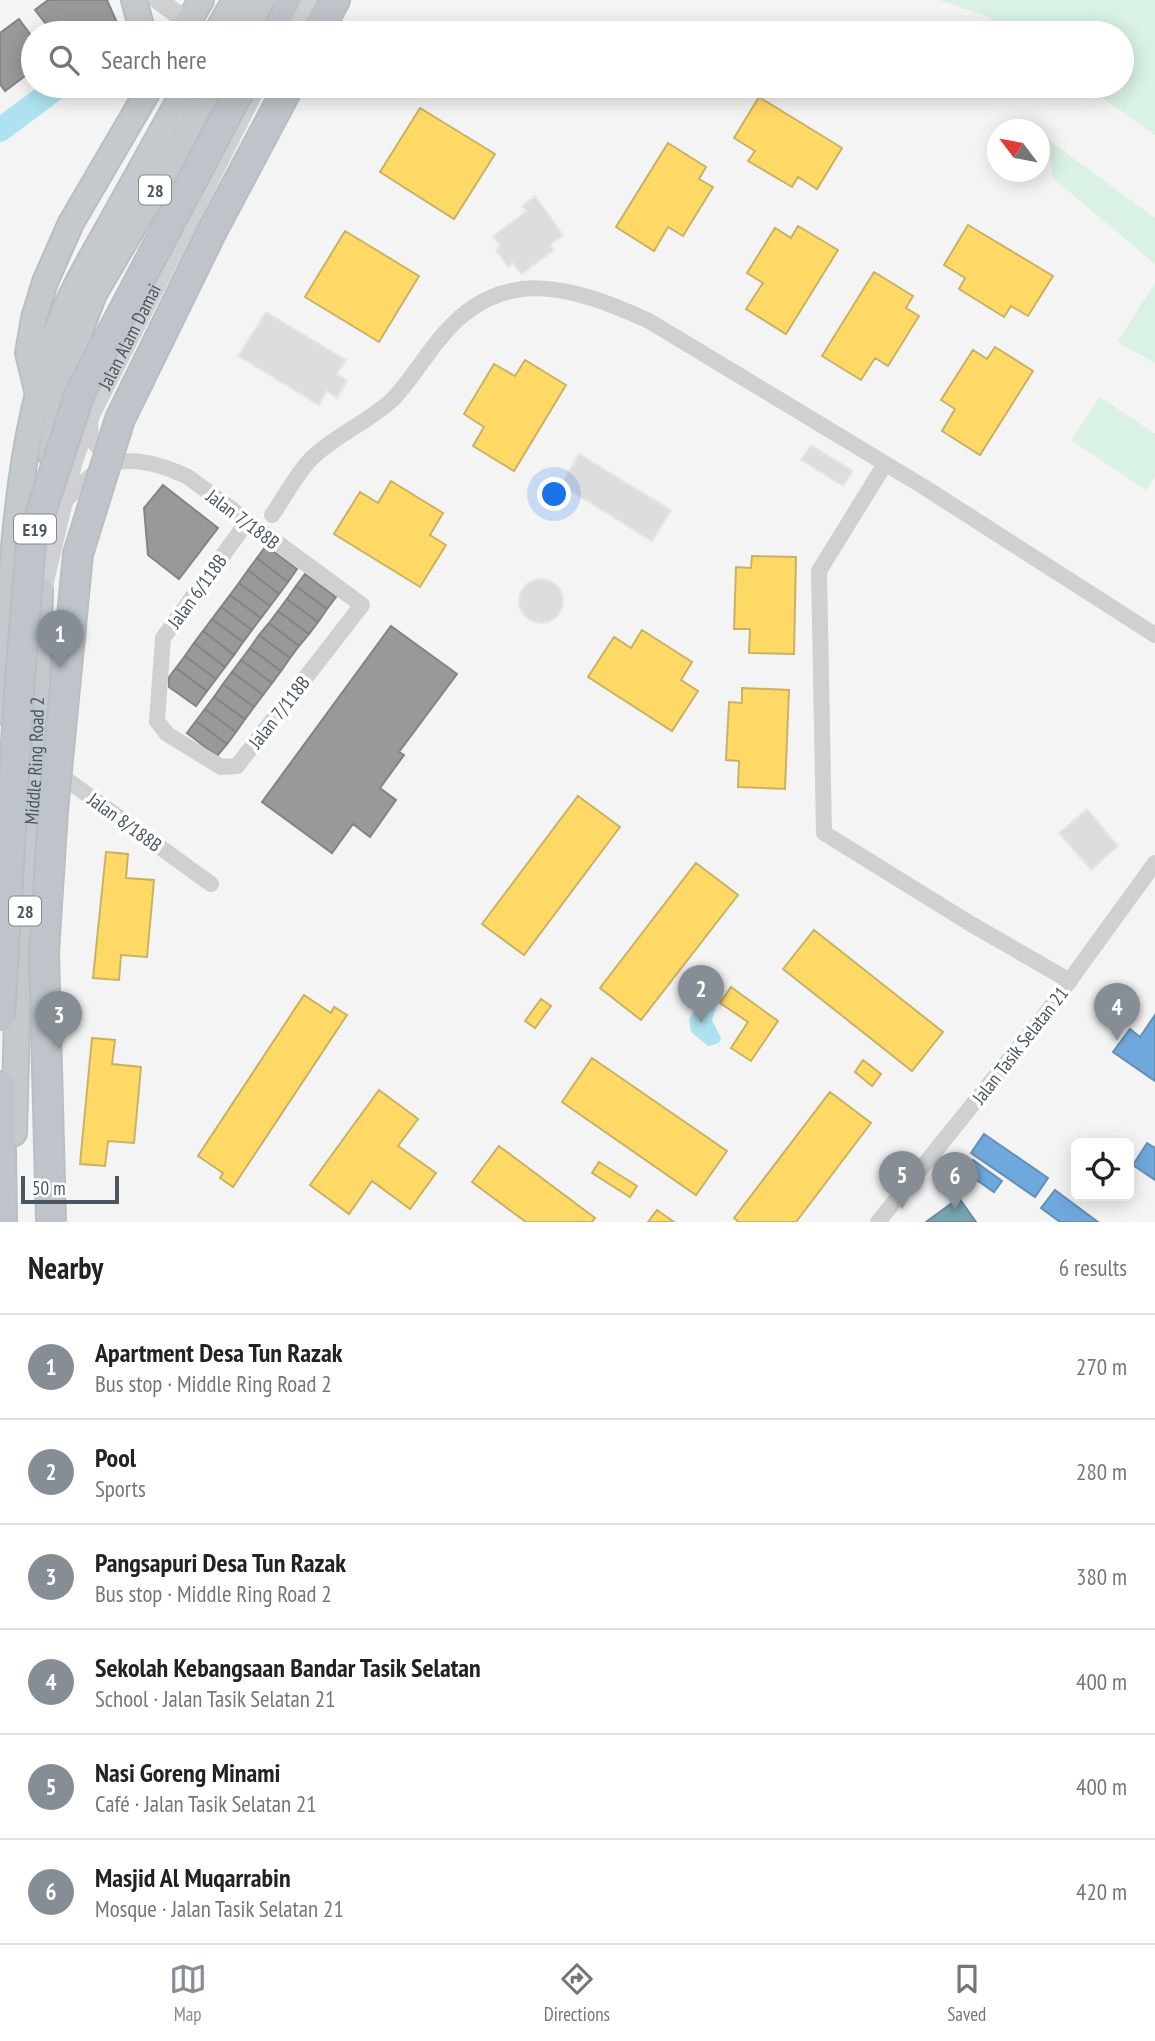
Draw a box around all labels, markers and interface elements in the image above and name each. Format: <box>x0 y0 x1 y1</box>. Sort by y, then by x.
search box <box>21 21 1134 98</box>
icon: search <box>45 41 83 79</box>
text: Search here <box>101 43 207 76</box>
north arrow <box>987 119 1050 182</box>
road number: 28 <box>139 176 171 204</box>
street label: Jalan Alam Damai <box>92 280 166 394</box>
your location <box>537 477 571 511</box>
street label: Jalan 7/188B <box>201 483 284 554</box>
road number: E19 <box>14 514 56 544</box>
street label: Jalan 6/118B <box>162 549 232 633</box>
pin: 1 <box>37 610 83 668</box>
street label: Jalan 7/118B <box>243 671 315 754</box>
street label: Middle Ring Road 2 <box>19 696 49 825</box>
street label: Jalan 8/188B <box>83 787 167 857</box>
road number: 28 <box>9 896 41 926</box>
pin: 2 <box>678 965 724 1023</box>
street label: Jalan Tasik Selatan 21 <box>966 982 1073 1109</box>
pin: 4 <box>1094 983 1140 1041</box>
pin: 3 <box>36 991 82 1049</box>
map controls <box>1071 1138 1134 1201</box>
button: locate <box>1071 1138 1134 1201</box>
pin: 5 <box>879 1151 925 1209</box>
pin: 6 <box>932 1152 978 1210</box>
scale bar <box>21 1173 119 1205</box>
text: 50 m <box>32 1176 66 1200</box>
text: Nearby <box>28 1248 103 1287</box>
text: 6 results <box>1059 1253 1127 1282</box>
text: Apartment Desa Tun Razak <box>95 1336 342 1369</box>
text: 1 <box>46 1352 57 1381</box>
text: 270 m <box>1076 1352 1127 1381</box>
text: Bus stop · Middle Ring Road 2 <box>95 1369 332 1398</box>
text: Pool <box>95 1441 136 1474</box>
text: 2 <box>46 1457 57 1486</box>
text: 280 m <box>1076 1457 1127 1486</box>
text: Sports <box>95 1474 146 1503</box>
text: Pangsapuri Desa Tun Razak <box>95 1546 346 1579</box>
text: 3 <box>46 1562 57 1591</box>
text: 380 m <box>1076 1562 1127 1591</box>
text: Bus stop · Middle Ring Road 2 <box>95 1579 332 1608</box>
text: Sekolah Kebangsaan Bandar Tasik Selatan <box>95 1651 481 1684</box>
text: 4 <box>46 1667 57 1696</box>
text: 400 m <box>1076 1667 1127 1696</box>
text: School · Jalan Tasik Selatan 21 <box>95 1684 335 1713</box>
text: Nasi Goreng Minami <box>95 1756 280 1789</box>
text: 5 <box>46 1772 57 1801</box>
text: 400 m <box>1076 1772 1127 1801</box>
text: Café · Jalan Tasik Selatan 21 <box>95 1789 317 1818</box>
text: Masjid Al Muqarrabin <box>95 1861 291 1894</box>
text: 6 <box>46 1877 57 1906</box>
text: 420 m <box>1076 1877 1127 1906</box>
text: Mosque · Jalan Tasik Selatan 21 <box>95 1894 344 1923</box>
tab: Map <box>169 1960 207 2026</box>
tab: Directions <box>544 1960 610 2026</box>
tab: Saved <box>947 1960 986 2026</box>

